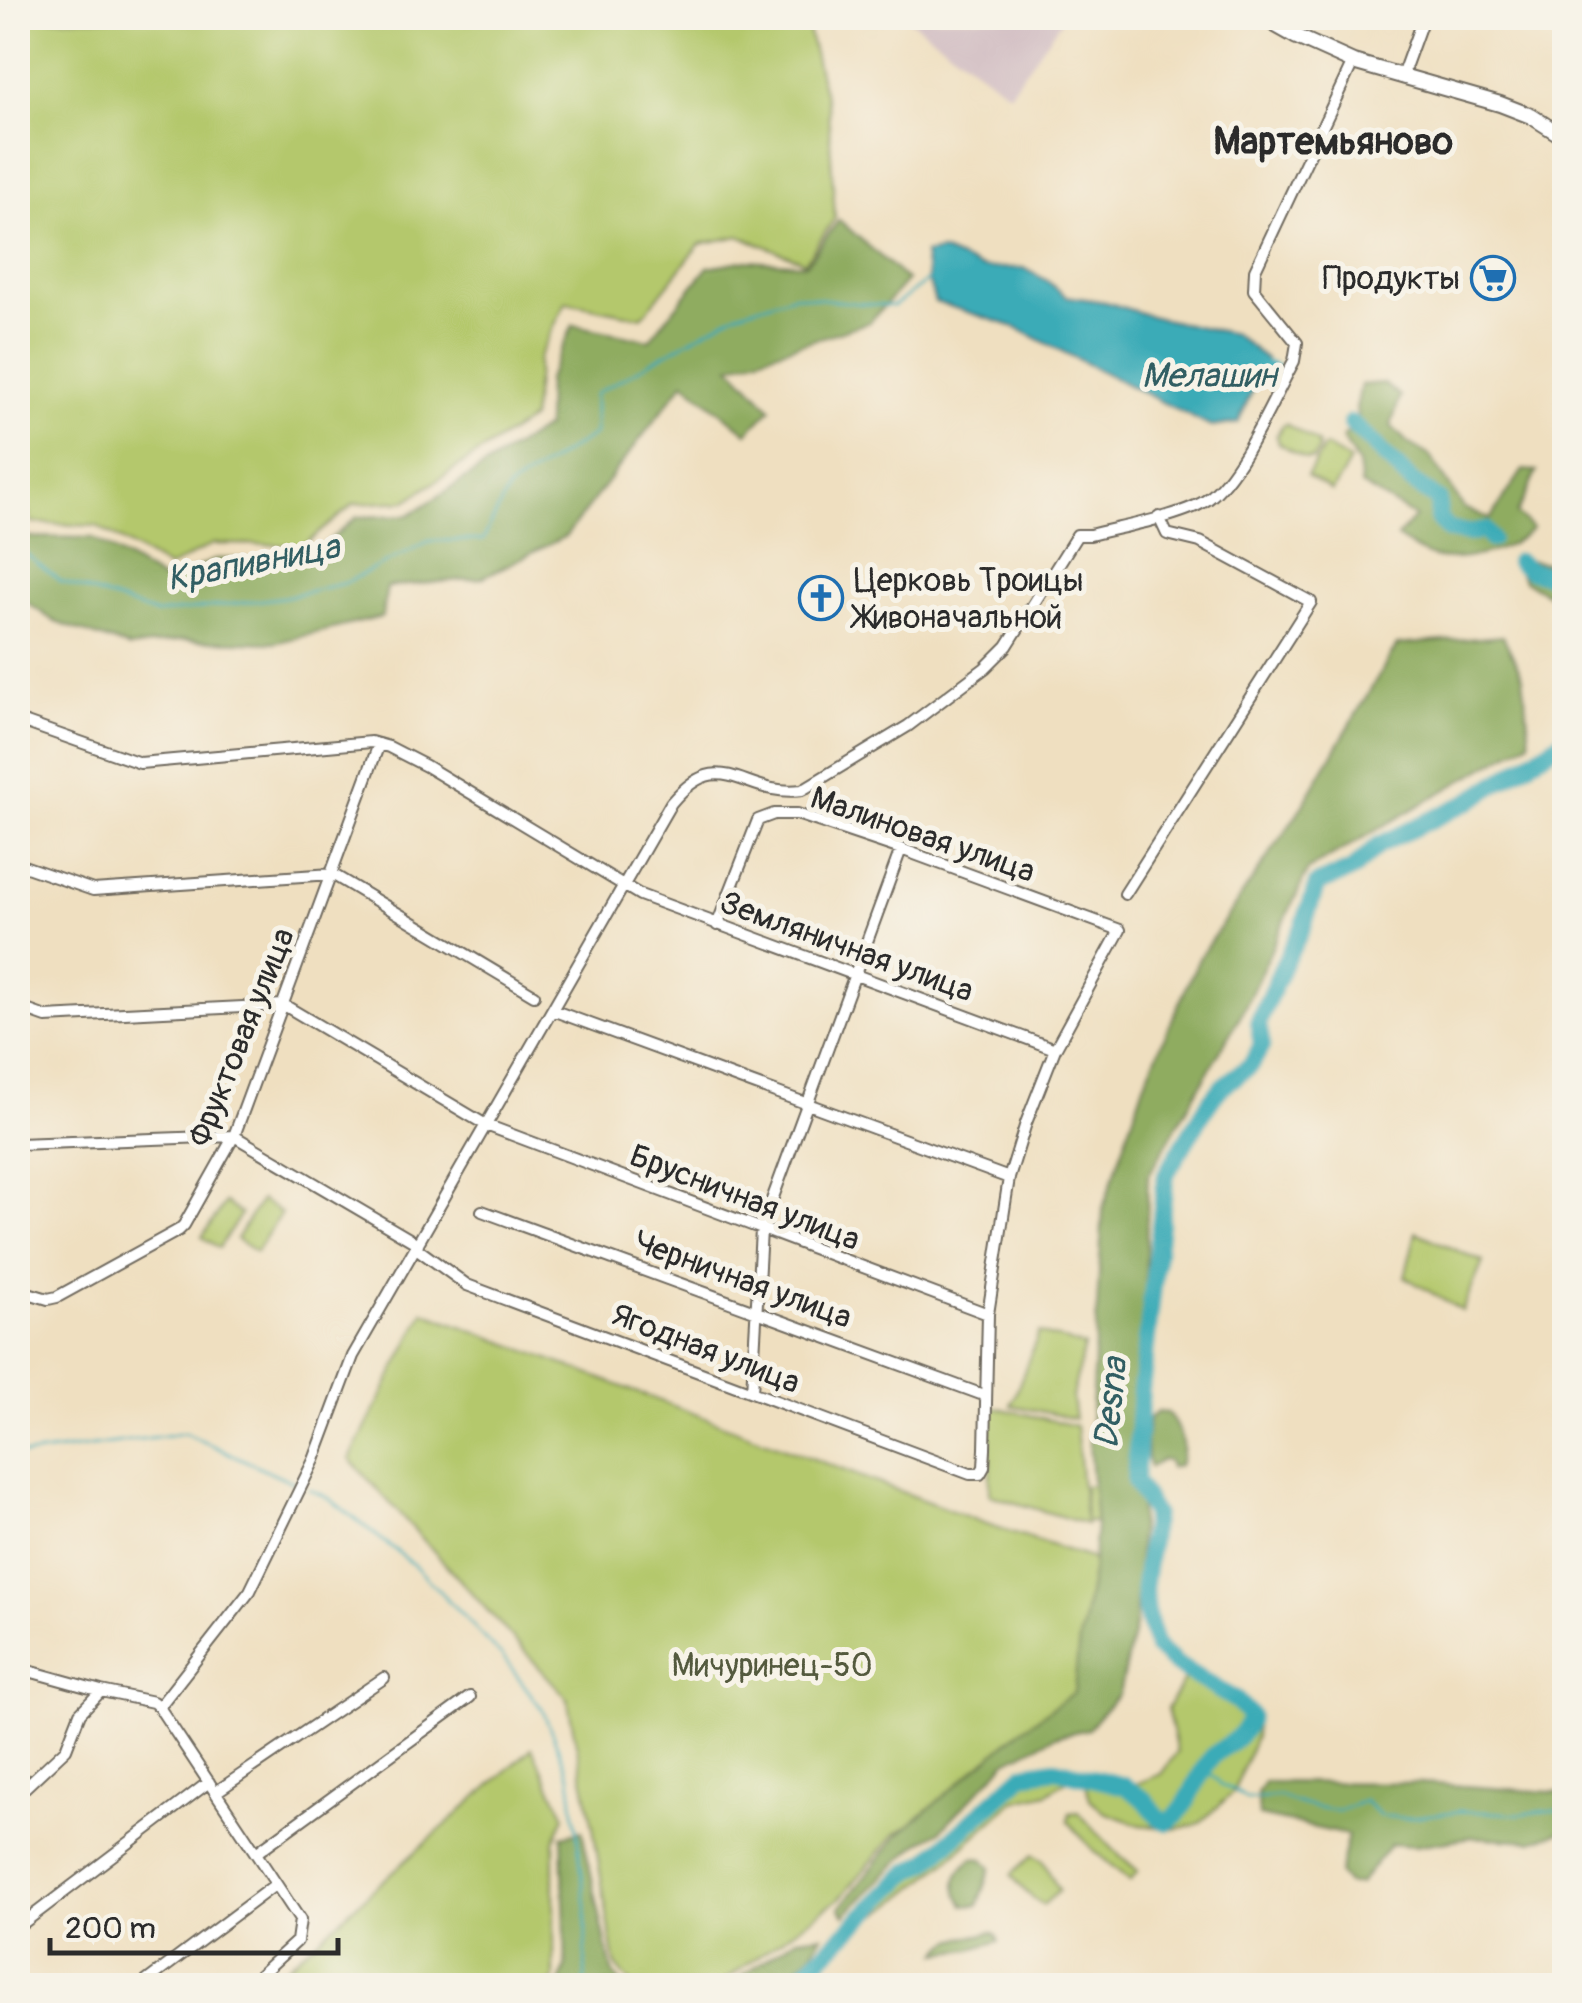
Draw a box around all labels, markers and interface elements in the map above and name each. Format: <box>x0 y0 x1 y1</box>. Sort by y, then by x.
district label: Мартемьяново <box>1213 118 1453 166</box>
supermarket icon: Продукты <box>1470 255 1516 301</box>
place label: Продукты <box>1323 259 1460 299</box>
water label: Мелашин <box>1142 354 1280 398</box>
water label: Крапивница <box>163 524 345 601</box>
place label: Церковь Троицы Живоначальной <box>849 561 1084 638</box>
church icon: Церковь Троицы Живоначальной <box>798 575 844 621</box>
street label: Малиновая улица <box>805 778 1040 892</box>
street label: Земляничная улица <box>714 883 979 1011</box>
street label: Фруктовая улица <box>180 922 304 1153</box>
street label: Брусничная улица <box>624 1136 865 1260</box>
street label: Черничная улица <box>628 1222 857 1338</box>
street label: Ягодная улица <box>606 1295 805 1403</box>
water label: Desna <box>1084 1354 1138 1451</box>
park label: Мичуринец-50 <box>671 1646 873 1686</box>
scale bar <box>50 1893 338 1955</box>
text: 200 m <box>65 1910 156 1947</box>

